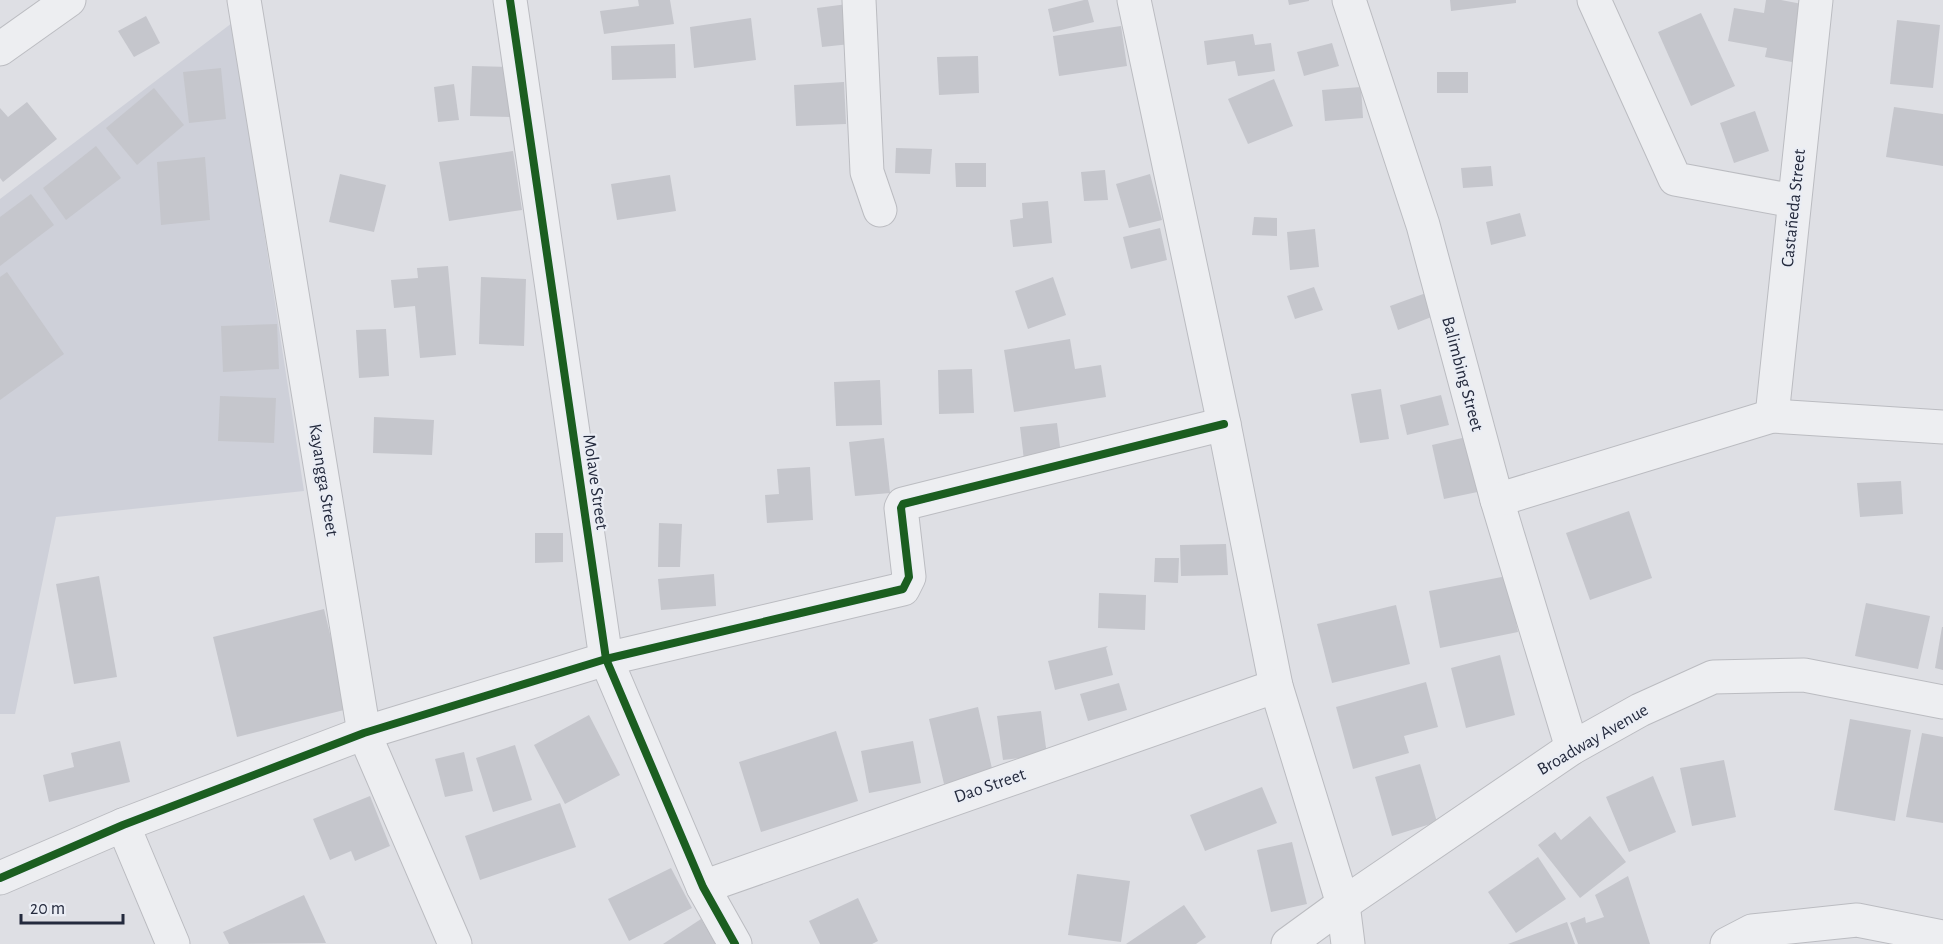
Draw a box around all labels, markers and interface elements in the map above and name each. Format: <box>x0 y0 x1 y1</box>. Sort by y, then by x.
street label: Castañeda Street <box>1779 148 1809 268</box>
street label: Balimbing Street <box>1438 315 1486 434</box>
street label: Kayangga Street <box>305 423 341 538</box>
street label: Molave Street <box>579 433 611 531</box>
street label: Broadway Avenue <box>1534 701 1652 779</box>
street label: Dao Street <box>952 765 1028 807</box>
scale bar <box>21 887 123 925</box>
text: 20 m <box>30 900 65 918</box>

